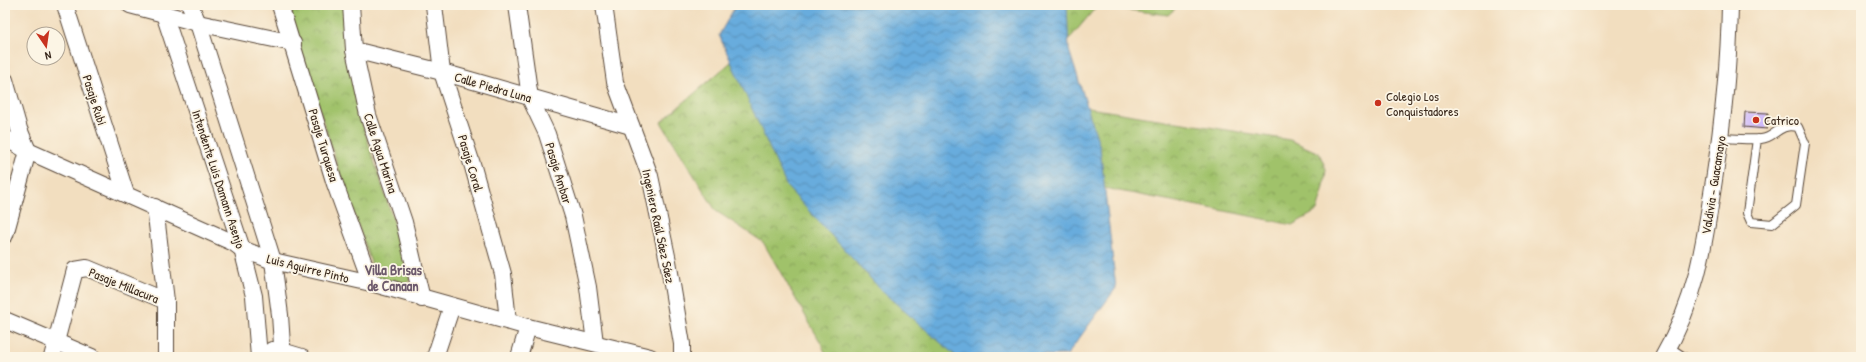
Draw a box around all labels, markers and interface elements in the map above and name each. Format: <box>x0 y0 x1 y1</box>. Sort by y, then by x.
north arrow <box>26 26 66 66</box>
text: N <box>44 48 53 63</box>
street label: Calle Piedra Luna <box>452 67 534 107</box>
street label: Pasaje Rubi <box>78 72 112 128</box>
place label: Colegio Los Conquistadores <box>1386 87 1458 120</box>
marker: Colegio Los Conquistadores <box>1373 98 1383 108</box>
street label: Pasaje Turquesa <box>304 106 344 184</box>
street label: Intendente Luis Damann Asenjo <box>188 107 250 251</box>
street label: Calle Agua Marina <box>360 111 402 195</box>
place label: Catrico <box>1764 111 1799 129</box>
marker: Catrico <box>1751 115 1761 125</box>
street label: Pasaje Coral <box>454 132 488 194</box>
street label: Valdivia - Guacamayo <box>1696 134 1730 236</box>
street label: Pasaje Ambar <box>541 140 577 206</box>
street label: Ingeniero Raúl Sáez Sáez <box>638 167 680 285</box>
street label: Luis Aguirre Pinto <box>265 249 351 287</box>
district label: Villa Brisas de Canaan <box>364 260 422 295</box>
street label: Pasaje Millacura <box>86 263 162 307</box>

